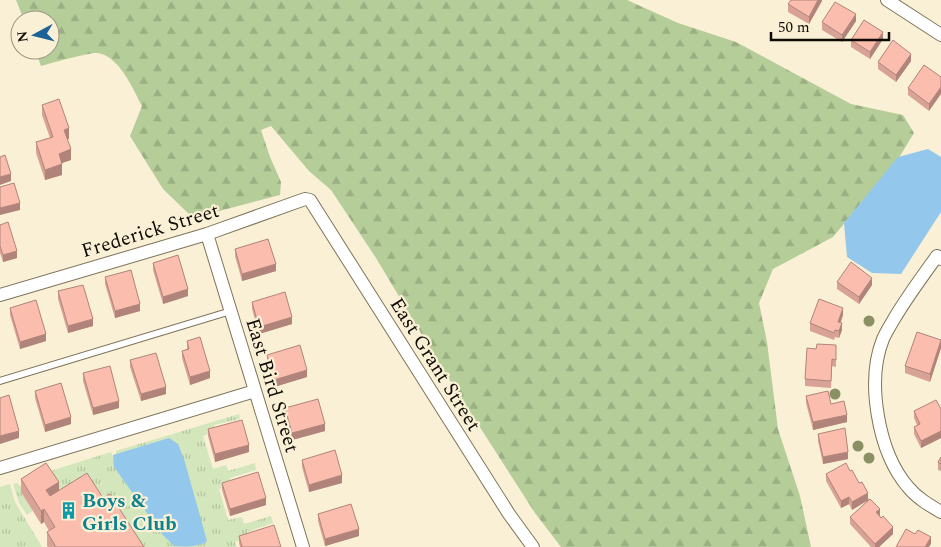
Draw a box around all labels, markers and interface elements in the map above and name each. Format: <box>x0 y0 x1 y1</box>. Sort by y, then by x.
north arrow <box>10 10 60 60</box>
scale bar <box>771 10 888 42</box>
text: 50 m <box>778 16 810 39</box>
text: N <box>11 30 34 43</box>
street label: Frederick Street <box>78 196 223 266</box>
street label: East Grant Street <box>382 292 488 437</box>
street label: East Bird Street <box>237 314 307 456</box>
place label: Boys & Girls Club <box>82 486 177 539</box>
building icon: Boys & Girls Club <box>58 501 78 521</box>

